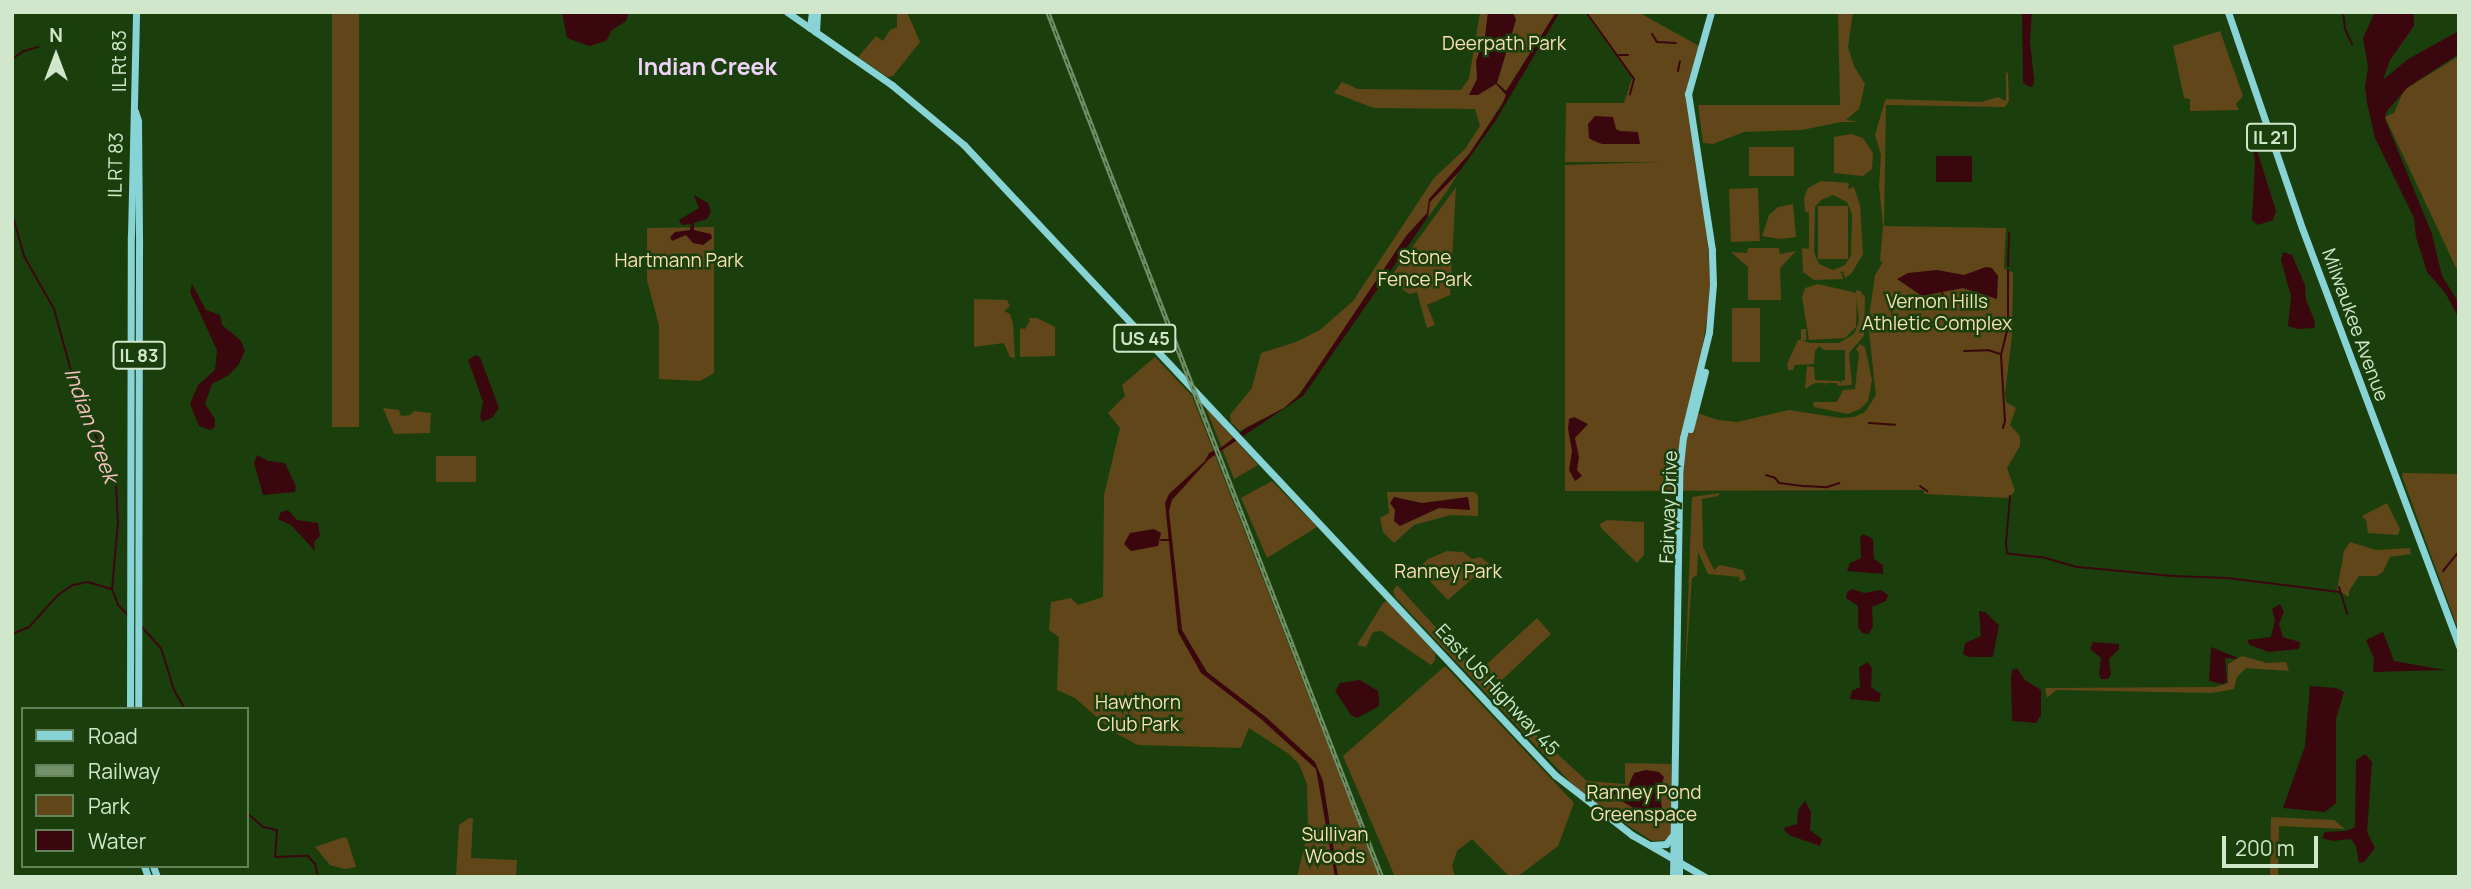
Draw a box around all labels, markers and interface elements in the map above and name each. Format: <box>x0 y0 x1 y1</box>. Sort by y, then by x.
north arrow <box>21 21 91 91</box>
text: N <box>49 22 63 48</box>
street label: IL Rt 83 <box>109 30 131 92</box>
park label: Deerpath Park <box>1442 33 1566 55</box>
district label: Indian Creek <box>637 52 777 80</box>
road number: IL 21 <box>2245 122 2297 152</box>
street label: IL RT 83 <box>104 132 128 198</box>
street label: Milwaukee Avenue <box>2317 245 2393 405</box>
park label: Stone Fence Park <box>1378 247 1472 291</box>
park label: Hartmann Park <box>615 250 743 272</box>
park label: Vernon Hills Athletic Complex <box>1862 291 2012 335</box>
road number: US 45 <box>1112 324 1178 352</box>
road number: IL 83 <box>111 340 167 370</box>
water label: Indian Creek <box>60 364 124 486</box>
street label: Fairway Drive <box>1656 450 1682 564</box>
park label: Ranney Park <box>1394 561 1502 583</box>
street label: East US Highway 45 <box>1430 620 1564 760</box>
park label: Hawthorn Club Park <box>1095 692 1181 736</box>
legend <box>21 707 248 868</box>
text: Road <box>88 722 138 750</box>
text: Railway <box>88 757 160 785</box>
park label: Ranney Pond Greenspace <box>1587 782 1701 826</box>
text: Park <box>88 792 130 820</box>
scale bar <box>2226 822 2322 866</box>
park label: Sullivan Woods <box>1301 824 1369 868</box>
text: Water <box>88 827 146 855</box>
text: 200 m <box>2235 834 2295 862</box>

